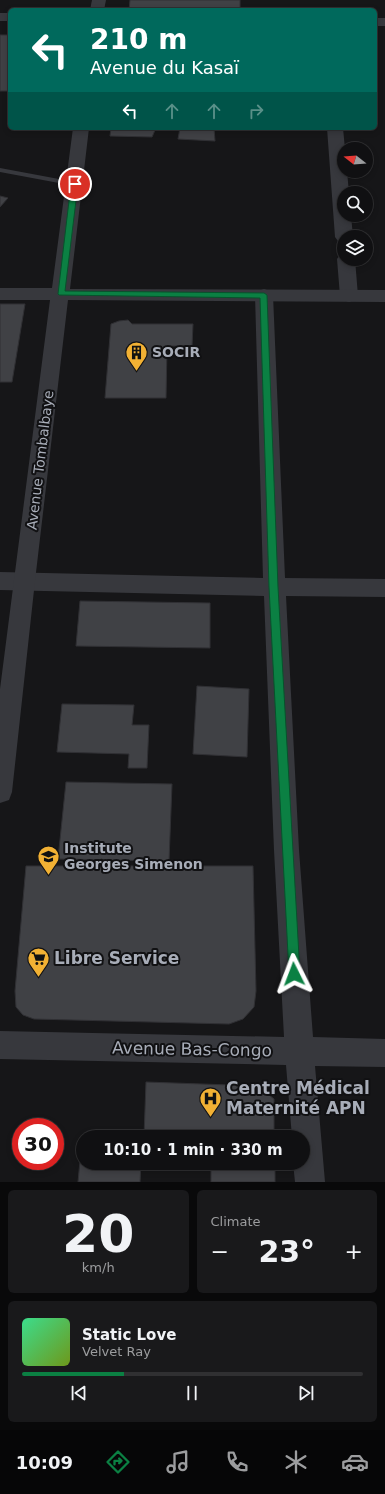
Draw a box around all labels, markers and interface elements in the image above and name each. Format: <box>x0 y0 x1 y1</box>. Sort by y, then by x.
text: 210 m <box>90 23 187 56</box>
icon: left <box>24 24 76 76</box>
text: Avenue du Kasaï <box>90 57 239 78</box>
icon: left <box>119 100 141 122</box>
icon: ahead <box>161 100 183 122</box>
icon: ahead <box>203 100 225 122</box>
icon: right <box>245 100 267 122</box>
north arrow <box>337 142 373 178</box>
map controls <box>337 142 373 266</box>
pin <box>58 167 92 201</box>
icon: arrive <box>64 173 86 195</box>
button: search <box>337 186 373 222</box>
button: layers <box>337 230 373 266</box>
building icon: SOCIR <box>124 339 150 372</box>
place label: SOCIR <box>152 344 200 360</box>
street label: Avenue Tombalbaye <box>23 389 57 531</box>
place label: Institute Georges Simenon <box>64 840 203 872</box>
school or university icon: Institute Georges Simenon <box>36 843 62 876</box>
supermarket icon: Libre Service <box>26 945 52 978</box>
place label: Libre Service <box>54 948 179 968</box>
position arrow <box>273 953 315 995</box>
street label: Avenue Bas-Congo <box>112 1038 272 1060</box>
place label: Centre Médical Maternité APN <box>226 1078 370 1118</box>
hospital icon: Centre Médical Maternité APN <box>197 1085 223 1118</box>
speed limit sign: 30 <box>12 1118 64 1170</box>
text: 10:10 · 1 min · 330 m <box>103 1141 283 1159</box>
text: 20 <box>62 1204 134 1264</box>
text: Climate <box>211 1214 261 1229</box>
text: 23° <box>258 1234 315 1269</box>
text: − <box>211 1239 229 1264</box>
text: + <box>345 1239 363 1264</box>
text: km/h <box>82 1260 115 1275</box>
text: Static Love <box>82 1326 176 1344</box>
text: Velvet Ray <box>82 1344 151 1359</box>
icon: previous <box>68 1382 90 1404</box>
icon: pause <box>181 1382 203 1404</box>
icon: next <box>295 1382 317 1404</box>
icon: directions <box>104 1448 132 1476</box>
icon: music <box>164 1448 192 1476</box>
icon: phone <box>223 1448 251 1476</box>
icon: climate <box>282 1448 310 1476</box>
icon: car <box>341 1448 369 1476</box>
text: 10:09 <box>16 1452 73 1473</box>

